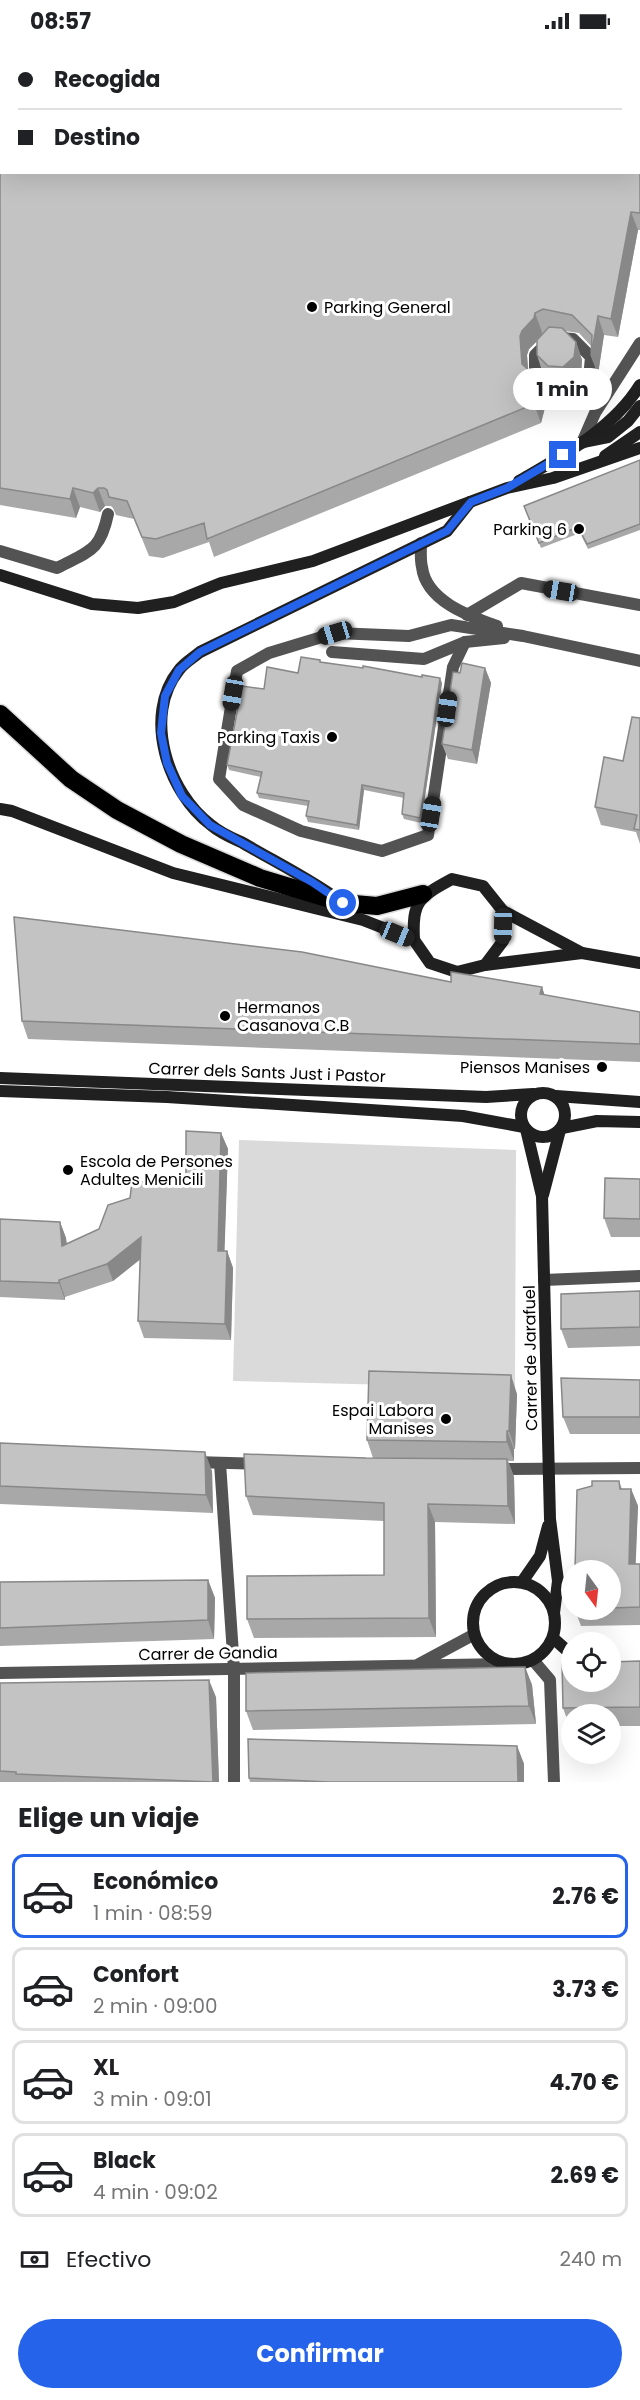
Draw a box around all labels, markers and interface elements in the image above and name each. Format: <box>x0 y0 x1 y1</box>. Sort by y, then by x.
text: 08:57 <box>30 6 91 37</box>
text: Recogida <box>54 64 161 95</box>
text: Destino <box>54 122 140 153</box>
place label: Parking General <box>324 296 451 319</box>
marker: Parking General <box>305 300 319 314</box>
callout: 1 min <box>514 368 612 410</box>
text: 1 min <box>536 375 589 403</box>
route end <box>549 441 576 468</box>
place label: Parking 6 <box>493 518 567 541</box>
marker: Parking 6 <box>572 522 586 536</box>
car <box>542 579 580 603</box>
car <box>315 619 355 647</box>
car <box>221 674 245 712</box>
car <box>436 690 458 728</box>
place label: Parking Taxis <box>217 726 320 749</box>
marker: Parking Taxis <box>325 730 339 744</box>
car <box>419 795 443 833</box>
route start <box>329 889 356 916</box>
car <box>494 908 512 944</box>
car <box>377 919 417 949</box>
place label: Hermanos Casanova C.B <box>237 996 350 1037</box>
marker: Hermanos Casanova C.B <box>218 1009 232 1023</box>
place label: Piensos Manises <box>460 1056 590 1079</box>
street label: Carrer dels Sants Just i Pastor <box>148 1057 386 1088</box>
marker: Piensos Manises <box>595 1060 609 1074</box>
place label: Escola de Persones Adultes Menicili <box>80 1150 233 1191</box>
marker: Escola de Persones Adultes Menicili <box>61 1163 75 1177</box>
street label: Carrer de Jarafuel <box>518 1285 543 1431</box>
place label: Espai Labora Manises <box>332 1399 434 1440</box>
marker: Espai Labora Manises <box>439 1412 453 1426</box>
north arrow <box>561 1560 621 1620</box>
map controls <box>561 1560 621 1764</box>
button: locate <box>561 1632 621 1692</box>
street label: Carrer de Gandia <box>138 1641 278 1666</box>
button: layers <box>561 1704 621 1764</box>
text: Elige un viaje <box>18 1799 199 1836</box>
text: Económico <box>93 1866 218 1897</box>
icon: car <box>21 1869 75 1923</box>
text: 2.76 € <box>552 1881 619 1912</box>
text: 1 min · 08:59 <box>93 1899 213 1927</box>
text: Confort <box>93 1959 179 1990</box>
icon: car <box>21 1962 75 2016</box>
text: 3.73 € <box>552 1974 619 2005</box>
text: 2 min · 09:00 <box>93 1992 218 2020</box>
text: XL <box>93 2052 119 2083</box>
icon: car <box>21 2055 75 2109</box>
text: 4.70 € <box>550 2067 619 2098</box>
text: 3 min · 09:01 <box>93 2085 212 2113</box>
text: Black <box>93 2145 156 2176</box>
icon: car <box>21 2148 75 2202</box>
text: 2.69 € <box>551 2160 619 2191</box>
text: 4 min · 09:02 <box>93 2178 218 2206</box>
icon: cash <box>18 2243 51 2276</box>
text: Efectivo <box>66 2244 151 2275</box>
text: 240 m <box>559 2245 622 2273</box>
button: Confirmar <box>18 2319 622 2388</box>

